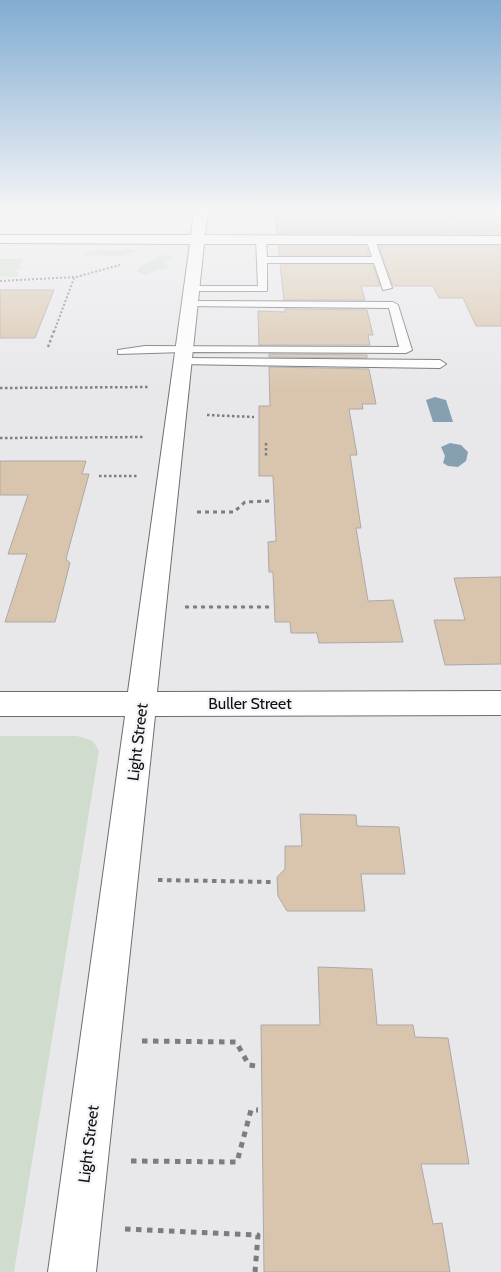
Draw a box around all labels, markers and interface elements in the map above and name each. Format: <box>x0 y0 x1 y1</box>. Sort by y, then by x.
street label: Buller Street <box>208 694 292 713</box>
street label: Light Street <box>123 702 152 782</box>
street label: Light Street <box>74 1104 103 1184</box>

